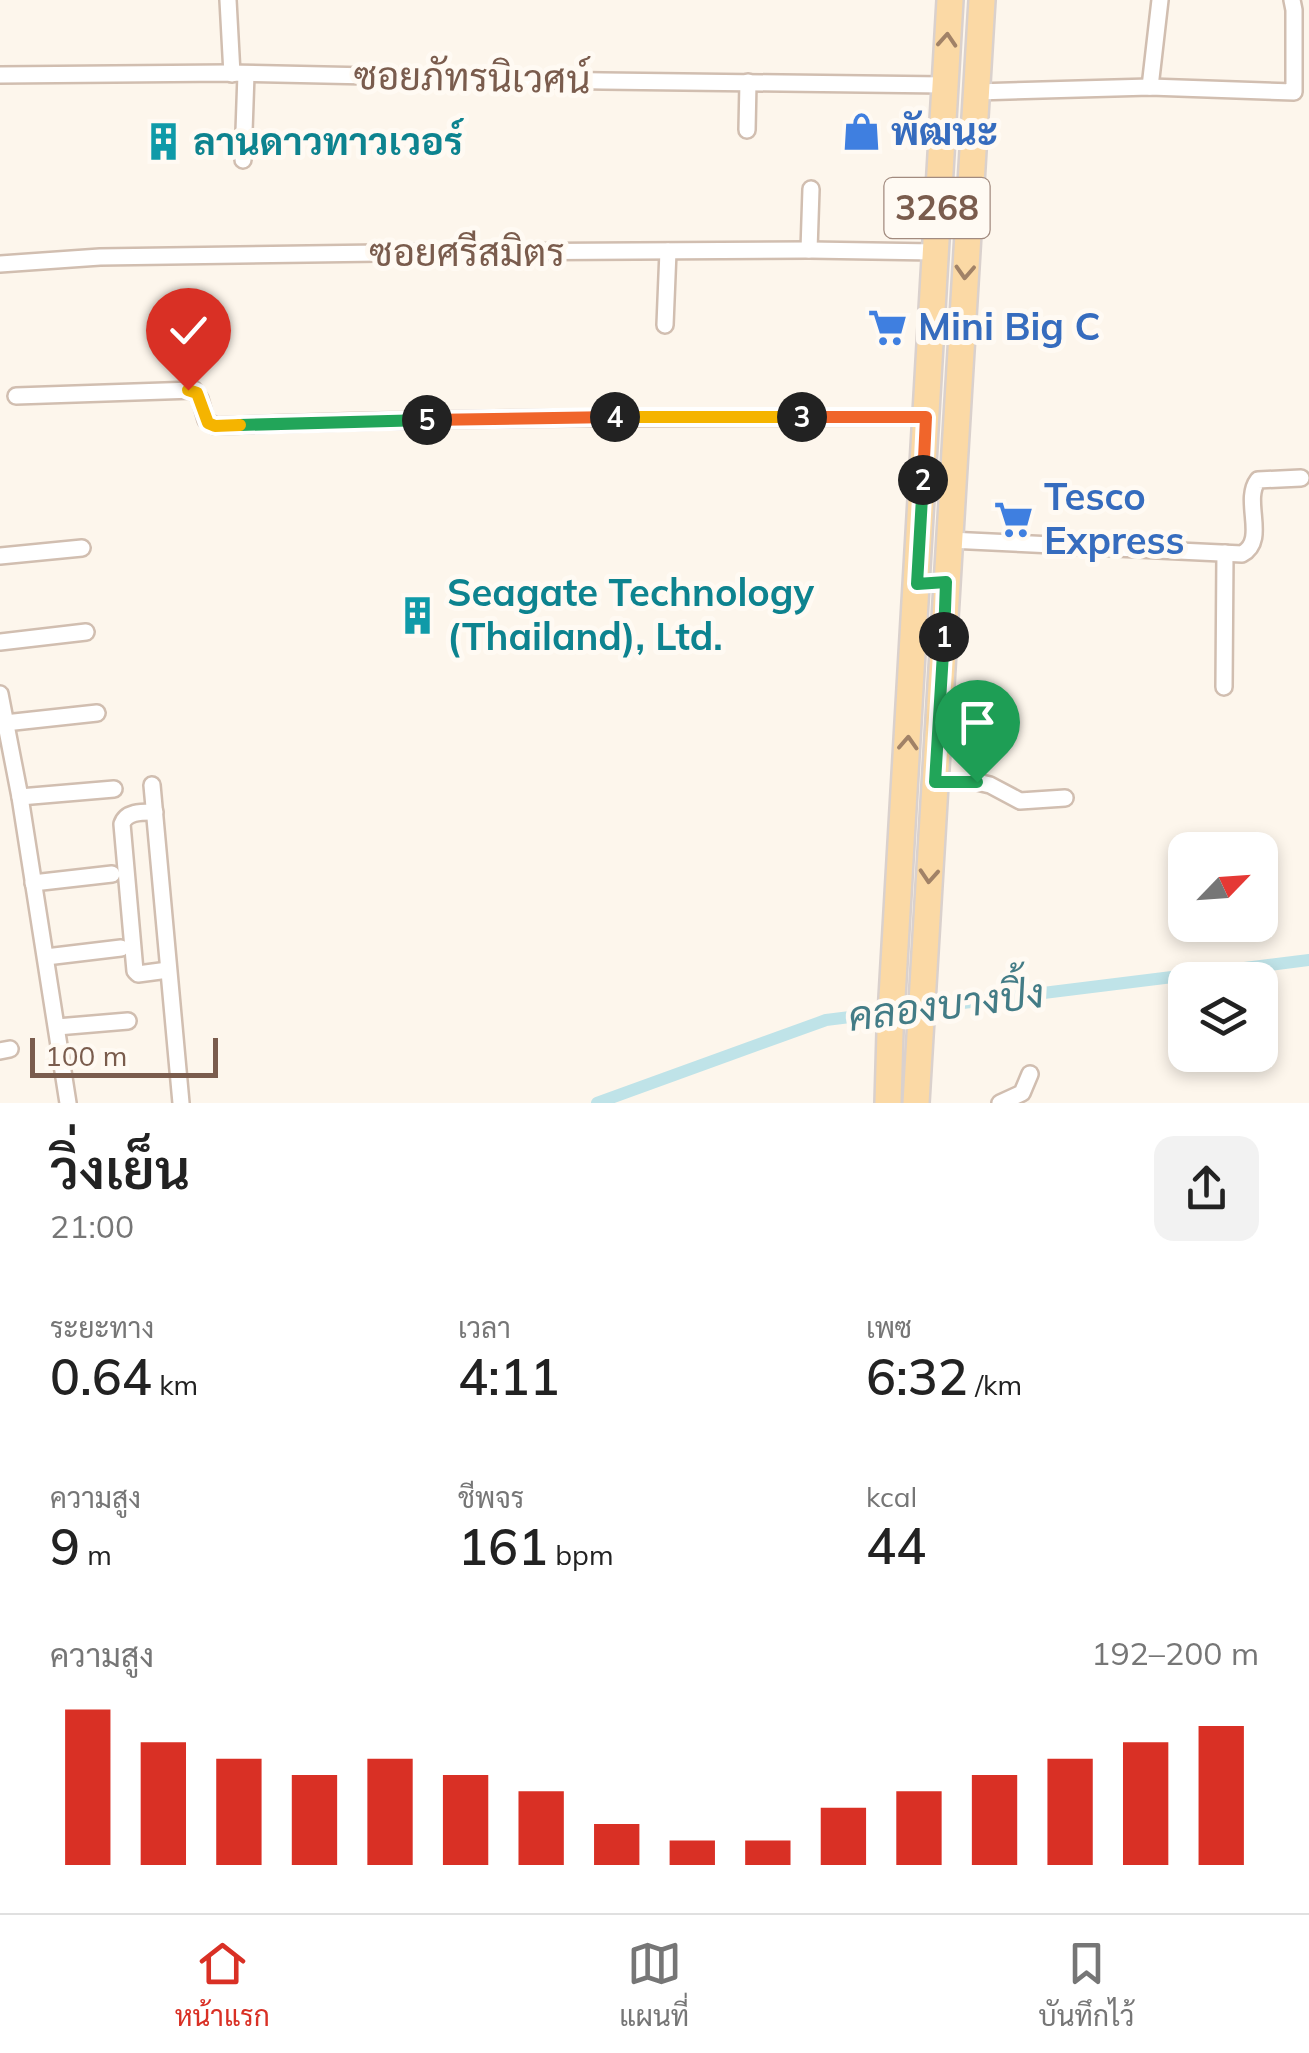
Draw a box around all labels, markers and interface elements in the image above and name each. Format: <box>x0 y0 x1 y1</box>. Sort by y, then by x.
one-way arrow <box>936 31 958 47</box>
street label: ซอยภัทรนิเวศน์ <box>353 51 591 103</box>
place label: พัฒนะ <box>891 107 998 155</box>
shop icon: พัฒนะ <box>840 111 882 153</box>
place label: ลานดาวทาวเวอร์ <box>193 117 465 165</box>
building icon: ลานดาวทาวเวอร์ <box>142 121 184 163</box>
road number: 3268 <box>884 178 990 238</box>
street label: ซอยศรีสมิตร <box>369 228 565 276</box>
one-way arrow <box>955 264 976 280</box>
pin <box>146 288 231 391</box>
place label: Mini Big C <box>918 302 1100 350</box>
icon: check <box>161 303 216 358</box>
supermarket icon: Mini Big C <box>867 306 909 348</box>
pin: 4 <box>590 392 640 442</box>
pin: 3 <box>777 392 827 442</box>
pin: 5 <box>402 395 452 445</box>
text: 4 <box>607 399 623 434</box>
text: 3 <box>794 399 810 434</box>
text: 5 <box>419 402 435 437</box>
pin: 2 <box>898 455 948 505</box>
text: 2 <box>915 462 931 497</box>
place label: Tesco Express <box>1044 472 1185 564</box>
supermarket icon: Tesco Express <box>993 498 1035 540</box>
place label: Seagate Technology (Thailand), Ltd. <box>447 568 814 660</box>
building icon: Seagate Technology (Thailand), Ltd. <box>396 594 438 636</box>
pin: 1 <box>919 612 969 662</box>
text: 1 <box>936 619 952 654</box>
pin <box>935 680 1020 783</box>
icon: arrive <box>950 695 1005 750</box>
one-way arrow <box>896 735 918 751</box>
north arrow <box>1168 832 1278 942</box>
map controls <box>1168 832 1278 1072</box>
one-way arrow <box>919 868 940 884</box>
water label: คลองบางปิ้ง <box>844 958 1047 1041</box>
button: layers <box>1168 962 1278 1072</box>
scale bar <box>30 1033 218 1078</box>
text: 100 m <box>45 1038 127 1073</box>
text: วิ่งเย็น <box>50 1134 190 1203</box>
button: share <box>1154 1136 1259 1241</box>
text: 21:00 <box>50 1206 134 1246</box>
text: ระยะทาง <box>50 1310 154 1345</box>
text: เวลา <box>458 1310 511 1345</box>
text: เพซ <box>866 1310 912 1345</box>
text: 0.64 <box>50 1345 152 1408</box>
text: 4:11 <box>458 1345 560 1408</box>
text: 6:32 <box>866 1345 968 1408</box>
text: km <box>152 1367 198 1402</box>
text: /km <box>968 1367 1022 1402</box>
text: kcal <box>866 1479 917 1514</box>
text: ความสูง <box>50 1480 141 1515</box>
text: ชีพจร <box>458 1480 524 1515</box>
text: 44 <box>866 1514 926 1577</box>
text: 9 <box>50 1515 80 1578</box>
text: 161 <box>458 1515 548 1578</box>
text: m <box>80 1537 112 1572</box>
text: bpm <box>548 1537 614 1572</box>
text: 192–200 m <box>1091 1633 1259 1673</box>
text: ความสูง <box>50 1635 154 1675</box>
tab: หน้าแรก <box>175 1936 270 2033</box>
tab: แผนที่ <box>619 1936 689 2033</box>
tab: บันทึกไว้ <box>1039 1936 1134 2033</box>

